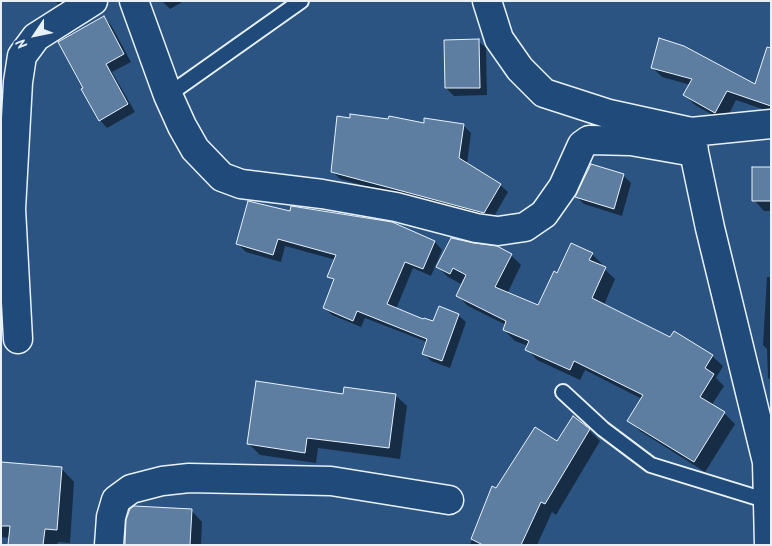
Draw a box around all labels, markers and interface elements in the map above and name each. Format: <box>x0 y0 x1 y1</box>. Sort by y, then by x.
north arrow <box>10 10 60 60</box>
text: N <box>11 34 34 53</box>

